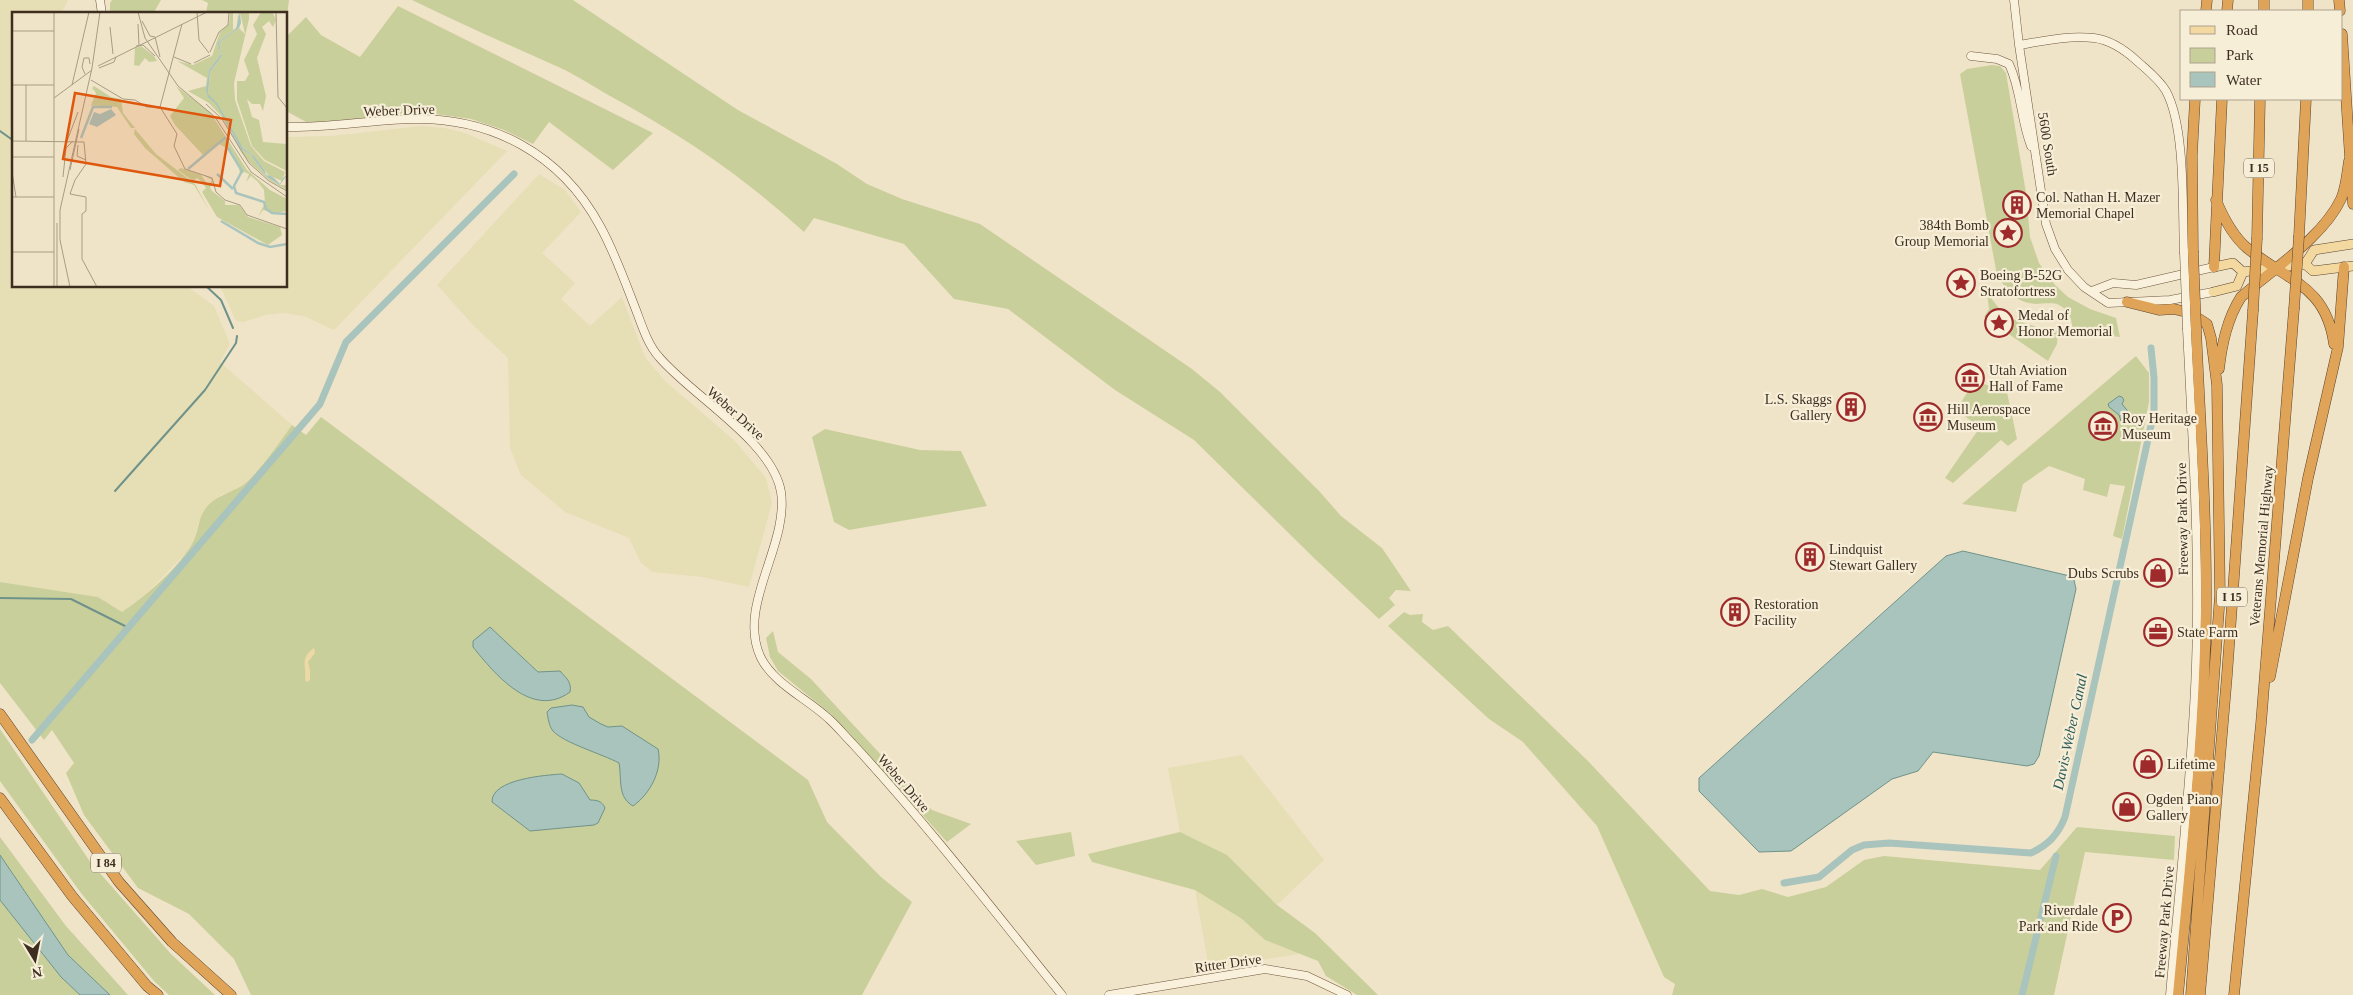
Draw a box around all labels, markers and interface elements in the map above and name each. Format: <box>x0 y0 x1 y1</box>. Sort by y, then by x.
legend <box>2180 10 2343 100</box>
inset map <box>12 12 288 288</box>
text: Road <box>2226 22 2258 38</box>
text: Park <box>2226 47 2254 63</box>
text: Water <box>2226 72 2261 88</box>
street label: Weber Drive <box>363 102 435 119</box>
street label: 5600 South <box>2035 111 2060 177</box>
road number: I 15 <box>2244 158 2274 178</box>
building icon: Col. Nathan H. Mazer Memorial Chapel <box>2002 190 2032 220</box>
place label: Col. Nathan H. Mazer Memorial Chapel <box>2036 190 2160 221</box>
place label: 384th Bomb Group Memorial <box>1895 218 1989 249</box>
place icon: 384th Bomb Group Memorial <box>1993 218 2023 248</box>
place icon: Boeing B-52G Stratofortress <box>1946 268 1976 298</box>
place label: Boeing B-52G Stratofortress <box>1980 268 2062 299</box>
place icon: Medal of Honor Memorial <box>1984 308 2014 338</box>
place label: Medal of Honor Memorial <box>2018 308 2113 339</box>
museum icon: Utah Aviation Hall of Fame <box>1955 363 1985 393</box>
place label: Utah Aviation Hall of Fame <box>1989 363 2067 394</box>
street label: Weber Drive <box>704 384 767 443</box>
place label: L.S. Skaggs Gallery <box>1765 392 1832 423</box>
building icon: L.S. Skaggs Gallery <box>1836 392 1866 422</box>
museum icon: Hill Aerospace Museum <box>1913 402 1943 432</box>
place label: Hill Aerospace Museum <box>1947 402 2031 433</box>
museum icon: Roy Heritage Museum <box>2088 411 2118 441</box>
place label: Roy Heritage Museum <box>2122 411 2197 442</box>
street label: Freeway Park Drive <box>2174 462 2191 575</box>
street label: Veterans Memorial Highway <box>2247 465 2276 627</box>
building icon: Lindquist Stewart Gallery <box>1795 542 1825 572</box>
place label: Lindquist Stewart Gallery <box>1829 542 1917 573</box>
shop icon: Dubs Scrubs <box>2143 558 2173 588</box>
place label: Dubs Scrubs <box>2068 566 2139 581</box>
road number: I 15 <box>2217 588 2247 606</box>
building icon: Restoration Facility <box>1720 597 1750 627</box>
place label: Restoration Facility <box>1754 597 1819 628</box>
office icon: State Farm <box>2143 617 2173 647</box>
place label: State Farm <box>2177 625 2238 640</box>
water label: Davis-Weber Canal <box>2050 673 2090 792</box>
shop icon: Lifetime <box>2133 749 2163 779</box>
street label: Weber Drive <box>874 751 933 815</box>
place label: Lifetime <box>2167 757 2215 772</box>
shop icon: Ogden Piano Gallery <box>2112 792 2142 822</box>
place label: Ogden Piano Gallery <box>2146 792 2219 823</box>
road number: I 84 <box>91 854 121 872</box>
street label: Freeway Park Drive <box>2152 865 2177 979</box>
place label: Riverdale Park and Ride <box>2019 903 2098 934</box>
parking icon: Riverdale Park and Ride <box>2102 903 2132 933</box>
north arrow <box>10 935 60 985</box>
street label: Ritter Drive <box>1194 951 1262 976</box>
text: N <box>31 964 43 981</box>

